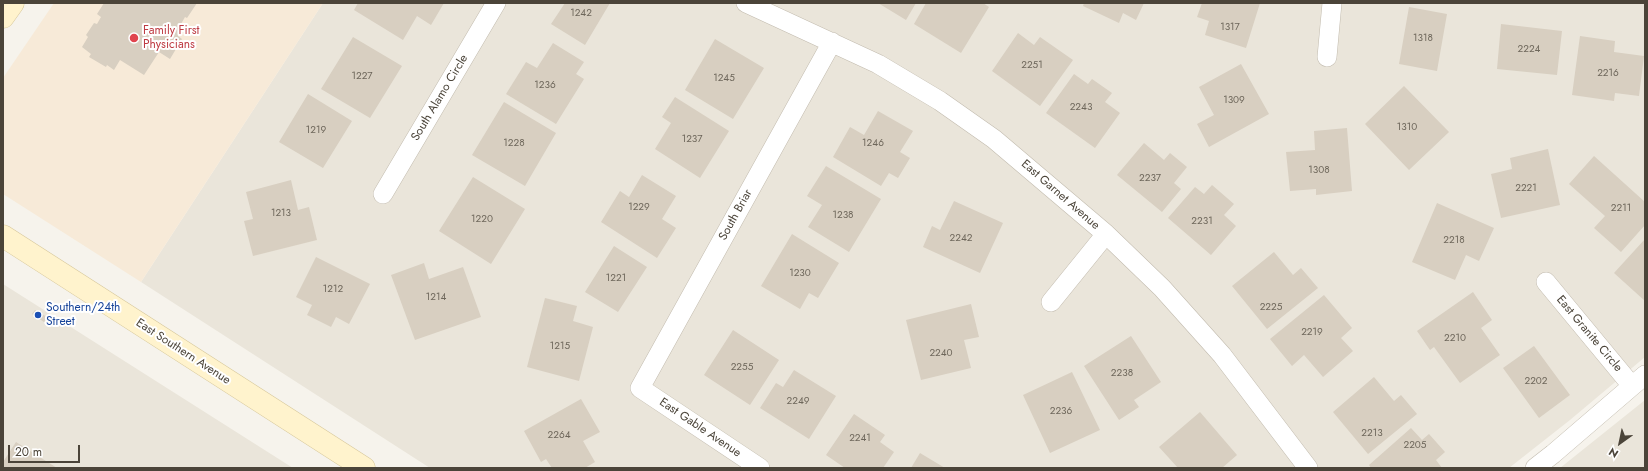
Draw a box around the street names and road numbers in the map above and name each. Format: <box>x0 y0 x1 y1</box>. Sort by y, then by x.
street label: South Alamo Circle <box>409 52 471 144</box>
street label: East Garnet Avenue <box>1018 157 1102 233</box>
street label: South Briar <box>716 187 756 243</box>
street label: East Granite Circle <box>1553 293 1625 375</box>
street label: East Southern Avenue <box>133 316 233 388</box>
street label: East Gable Avenue <box>656 395 744 461</box>

